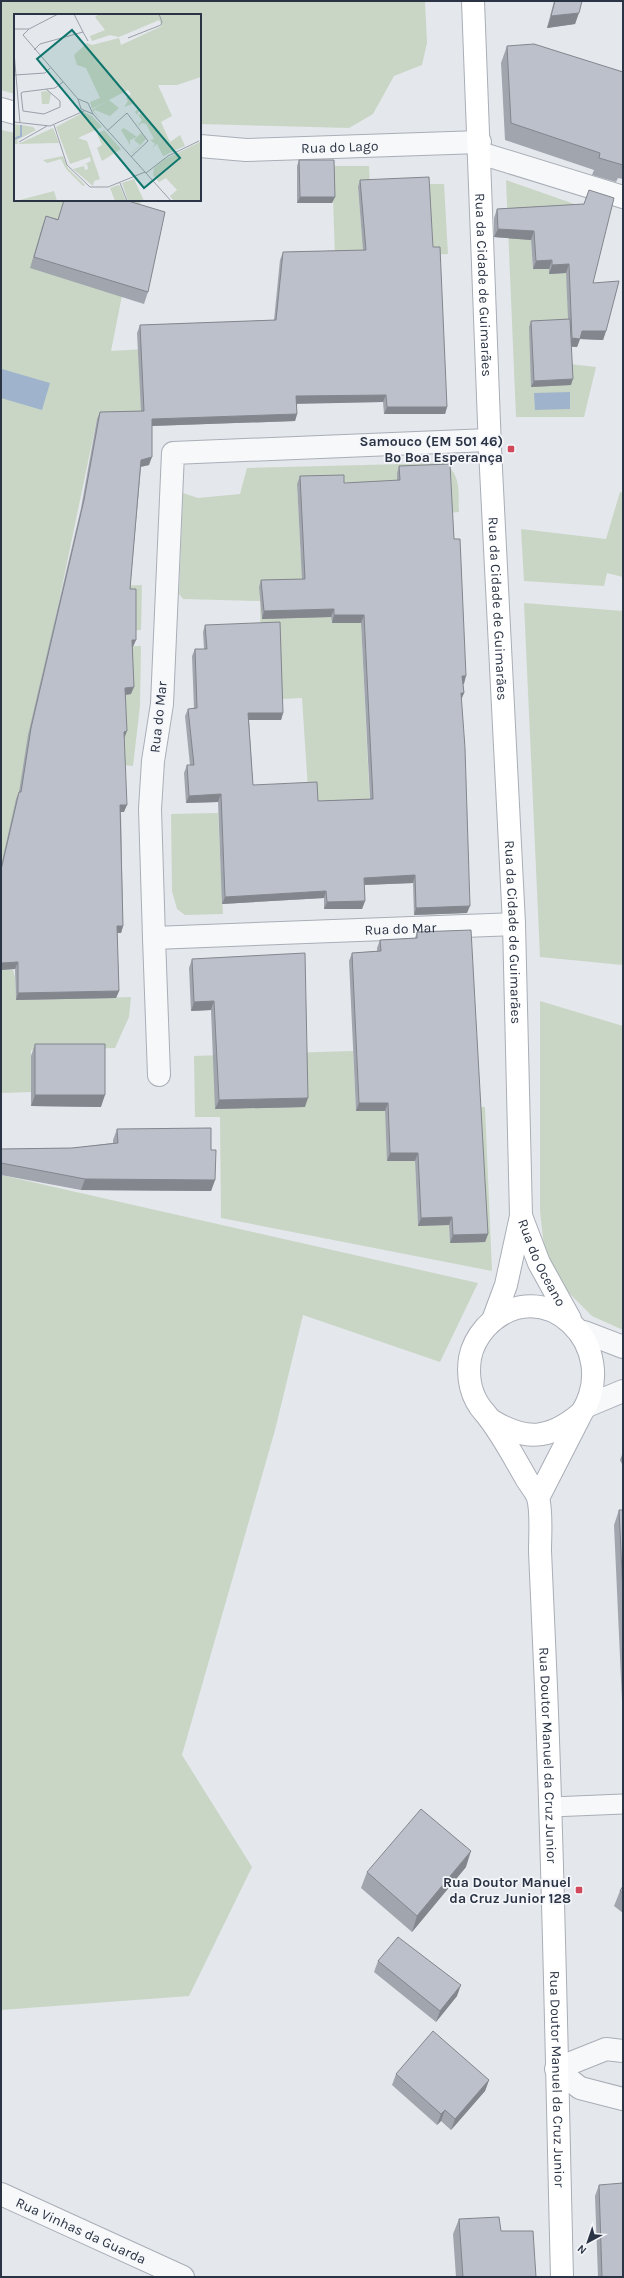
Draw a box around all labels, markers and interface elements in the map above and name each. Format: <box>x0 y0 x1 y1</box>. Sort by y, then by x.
inset map <box>14 14 201 201</box>
street label: Rua do Lago <box>301 137 379 157</box>
street label: Rua da Cidade de Guimarães <box>471 193 495 377</box>
place label: Samouco (EM 501 46) Bº Boa Esperança <box>359 433 503 466</box>
marker: Samouco (EM 501 46) Bº Boa Esperança <box>506 444 516 454</box>
street label: Rua da Cidade de Guimarães <box>484 516 511 701</box>
street label: Rua do Mar <box>146 679 171 754</box>
street label: Rua da Cidade de Guimarães <box>501 840 524 1024</box>
street label: Rua do Mar <box>364 919 438 939</box>
street label: Rua do Oceano <box>514 1217 569 1309</box>
street label: Rua Doutor Manuel da Cruz Junior <box>535 1647 560 1865</box>
place label: Rua Doutor Manuel da Cruz Junior 128 <box>443 1874 571 1907</box>
marker: Rua Doutor Manuel da Cruz Junior 128 <box>574 1885 584 1895</box>
street label: Rua Doutor Manuel da Cruz Junior <box>546 1971 568 2189</box>
street label: Rua Vinhas da Guarda <box>13 2194 149 2268</box>
north arrow <box>568 2222 608 2262</box>
text: N <box>575 2242 589 2257</box>

